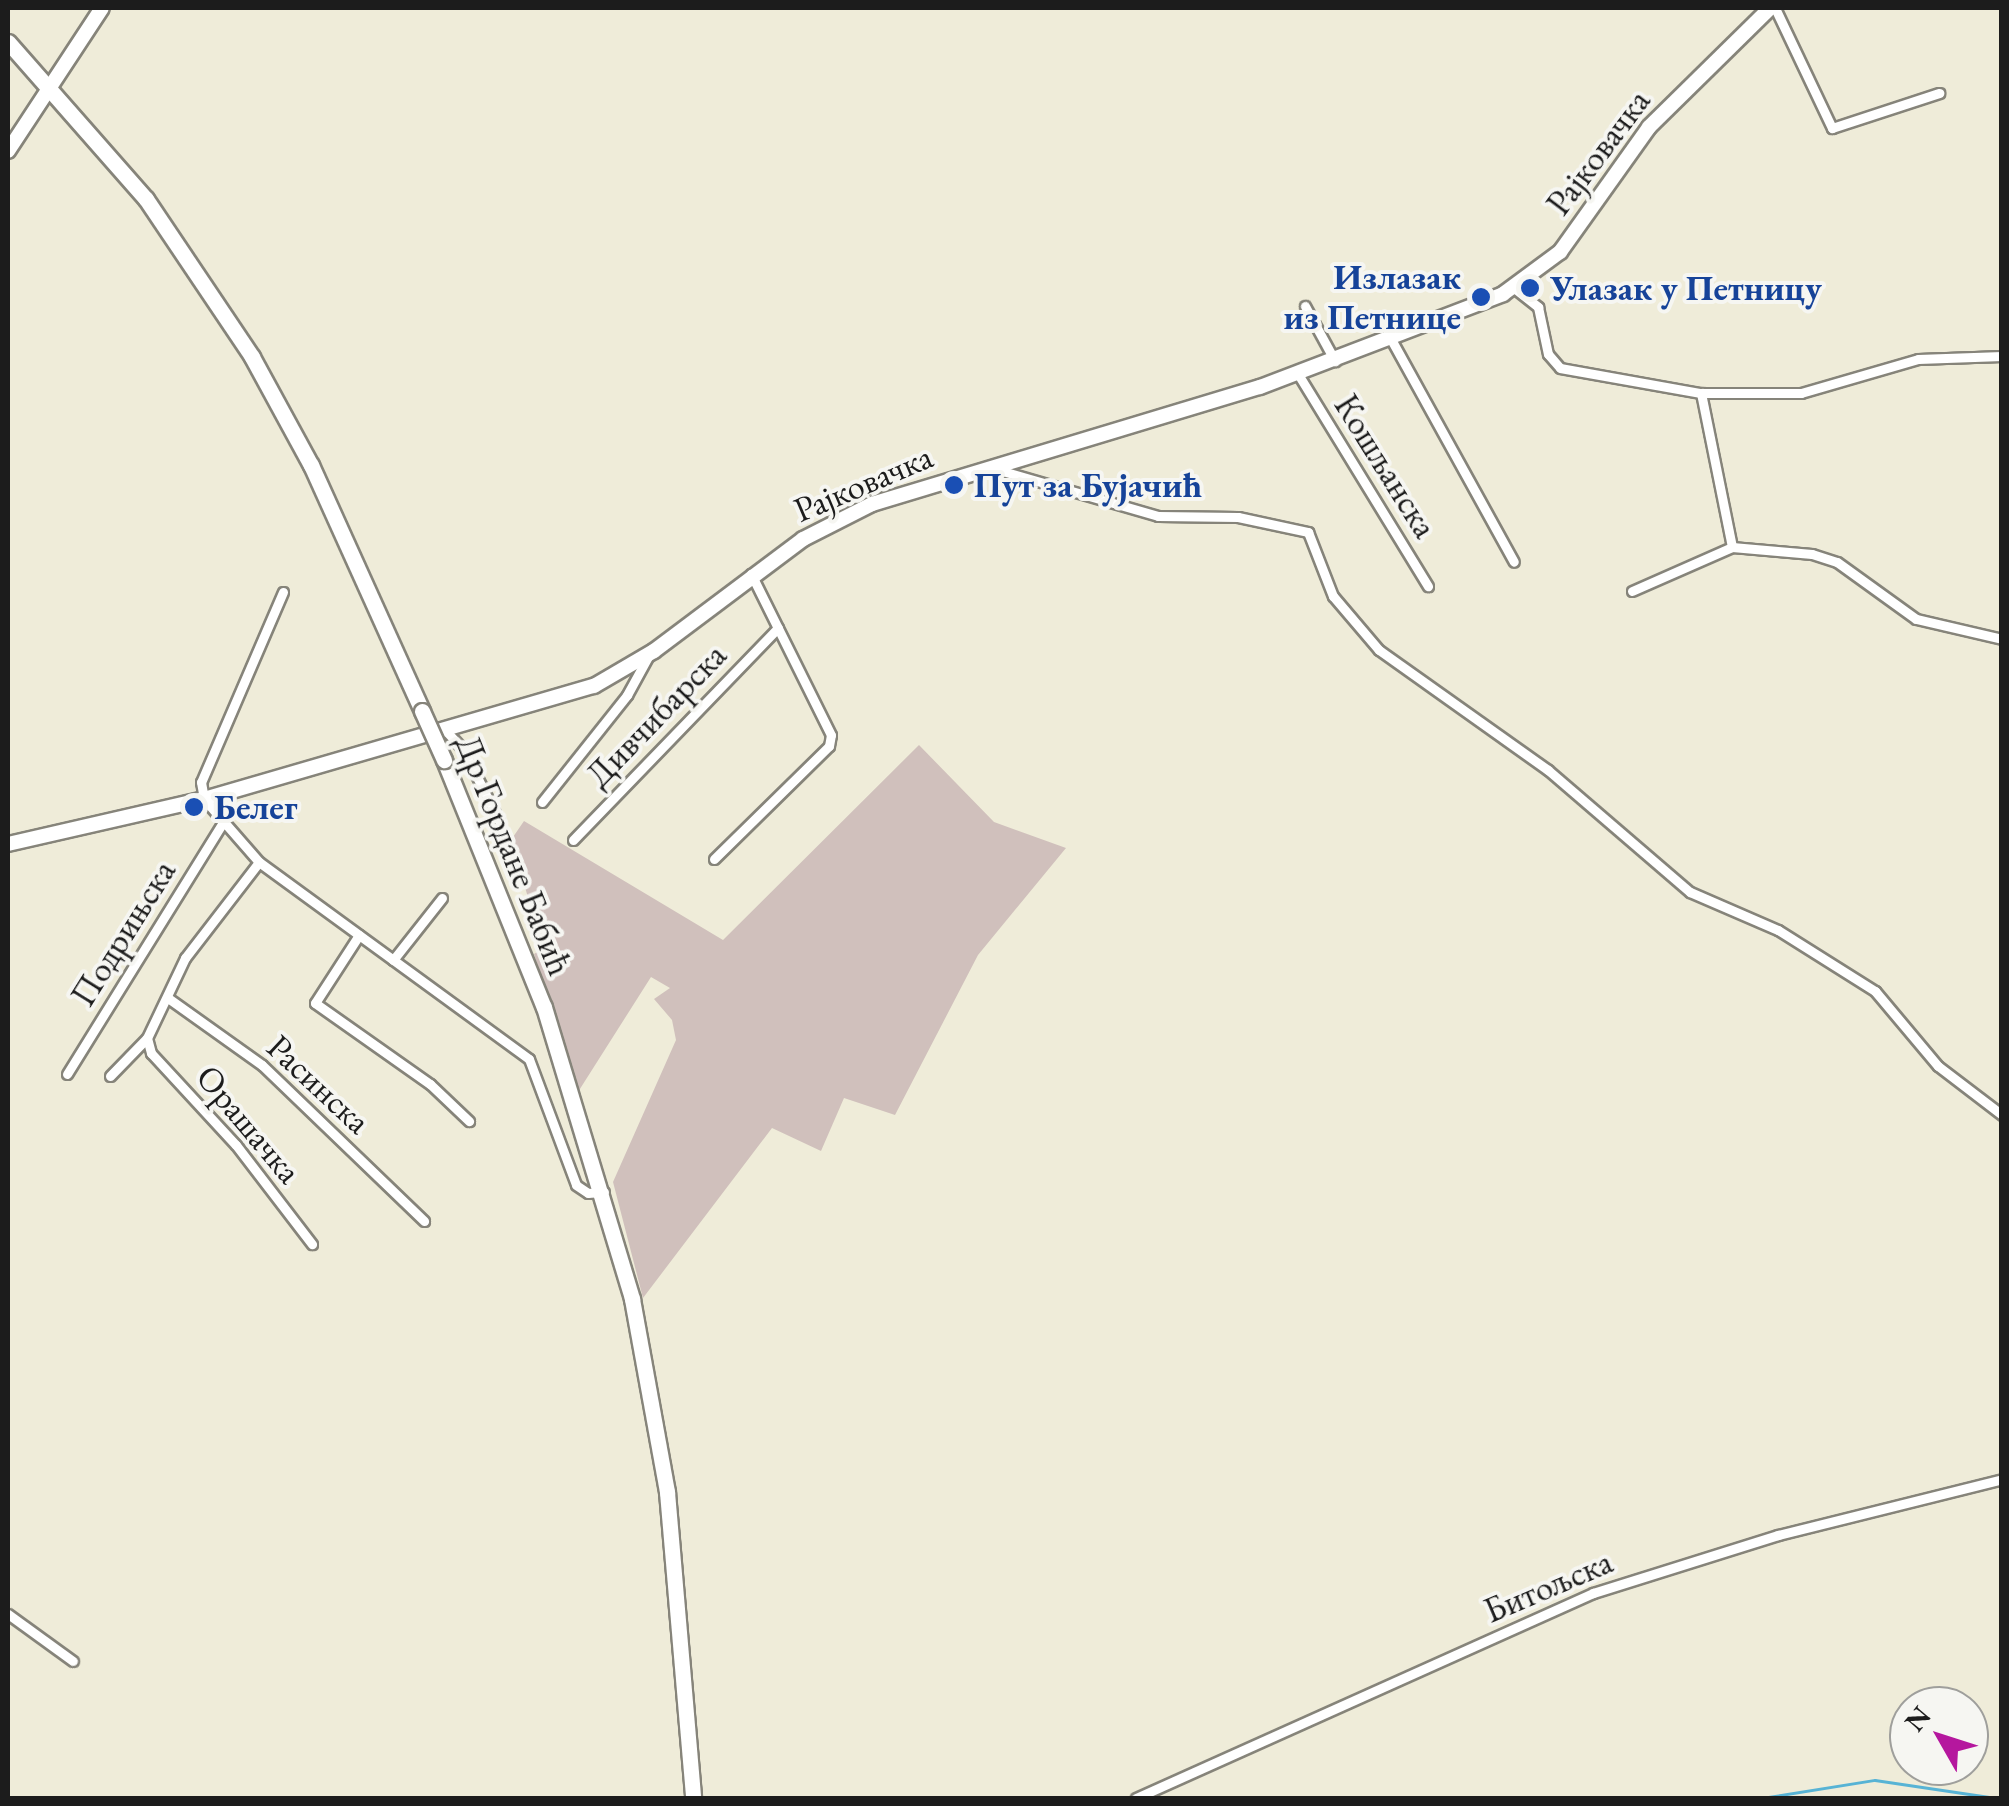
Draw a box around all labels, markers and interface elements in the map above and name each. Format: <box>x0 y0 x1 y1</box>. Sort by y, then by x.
street label: Рајковачка <box>1537 81 1659 223</box>
place label: Излазак из Петнице <box>1284 256 1461 338</box>
place label: Улазак у Петницу <box>1550 267 1822 309</box>
marker: Улазак у Петницу <box>1519 277 1541 299</box>
marker: Излазак из Петнице <box>1470 286 1492 308</box>
street label: Кошљанска <box>1325 387 1447 545</box>
street label: Рајковачка <box>787 435 939 531</box>
place label: Пут за Бујачић <box>974 464 1202 506</box>
marker: Пут за Бујачић <box>943 474 965 496</box>
street label: Дивчибарска <box>577 634 735 796</box>
street label: Др Гордане Бабић <box>447 729 581 981</box>
place label: Белег <box>214 786 298 828</box>
marker: Белег <box>183 796 205 818</box>
street label: Подрињска <box>62 852 184 1014</box>
street label: Расинска <box>259 1026 379 1142</box>
street label: Орашачка <box>187 1056 311 1192</box>
street label: Битољска <box>1477 1540 1619 1632</box>
north arrow <box>1889 1686 1989 1786</box>
text: N <box>1896 1698 1938 1739</box>

